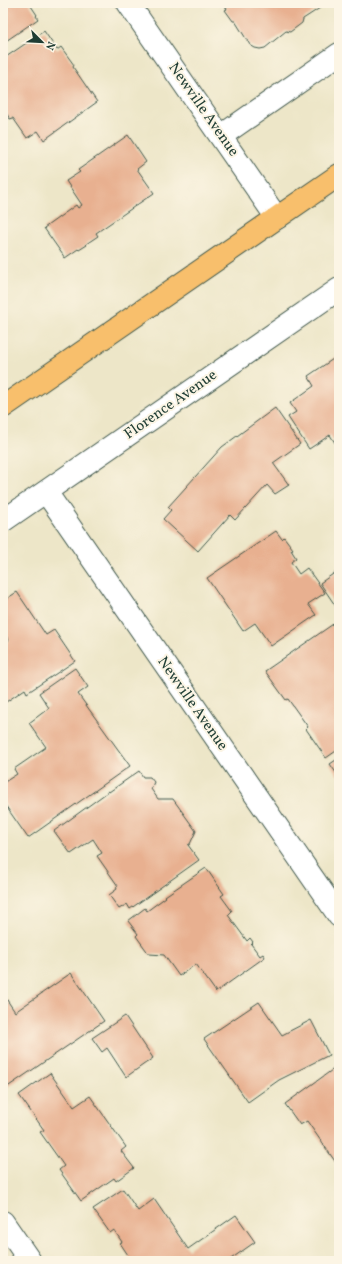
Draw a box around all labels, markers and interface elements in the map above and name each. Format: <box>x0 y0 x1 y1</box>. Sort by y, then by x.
north arrow <box>22 22 62 62</box>
text: N <box>41 39 58 52</box>
street label: Newville Avenue <box>163 59 243 161</box>
street label: Florence Avenue <box>120 365 222 445</box>
street label: Newville Avenue <box>152 653 232 755</box>

